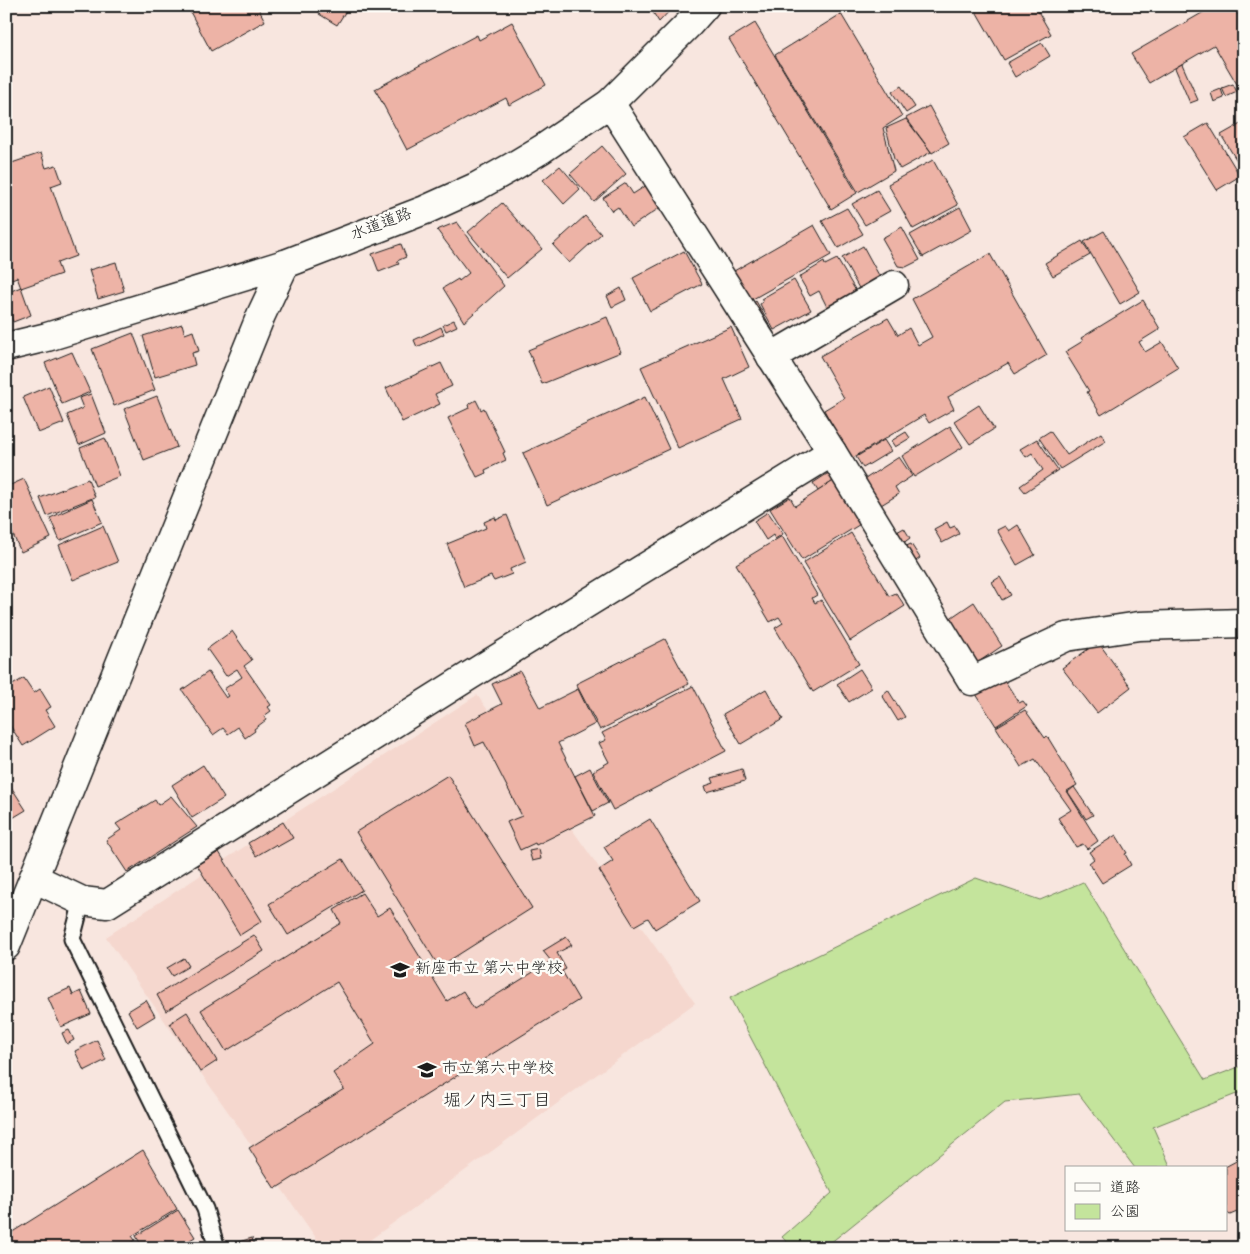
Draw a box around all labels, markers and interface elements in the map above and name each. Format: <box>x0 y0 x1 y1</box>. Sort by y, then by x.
street label: 水道道路 <box>348 205 415 246</box>
school or university icon: 新座市立 第六中学校 <box>389 959 411 981</box>
place label: 新座市立 第六中学校 <box>415 959 563 980</box>
school or university icon: 市立第六中学校 <box>416 1059 438 1081</box>
place label: 市立第六中学校 <box>442 1059 554 1080</box>
district label: 堀ノ内三丁目 <box>443 1091 551 1113</box>
legend <box>1065 1166 1228 1232</box>
text: 道路 <box>1110 1180 1140 1198</box>
text: 公園 <box>1110 1204 1140 1222</box>

